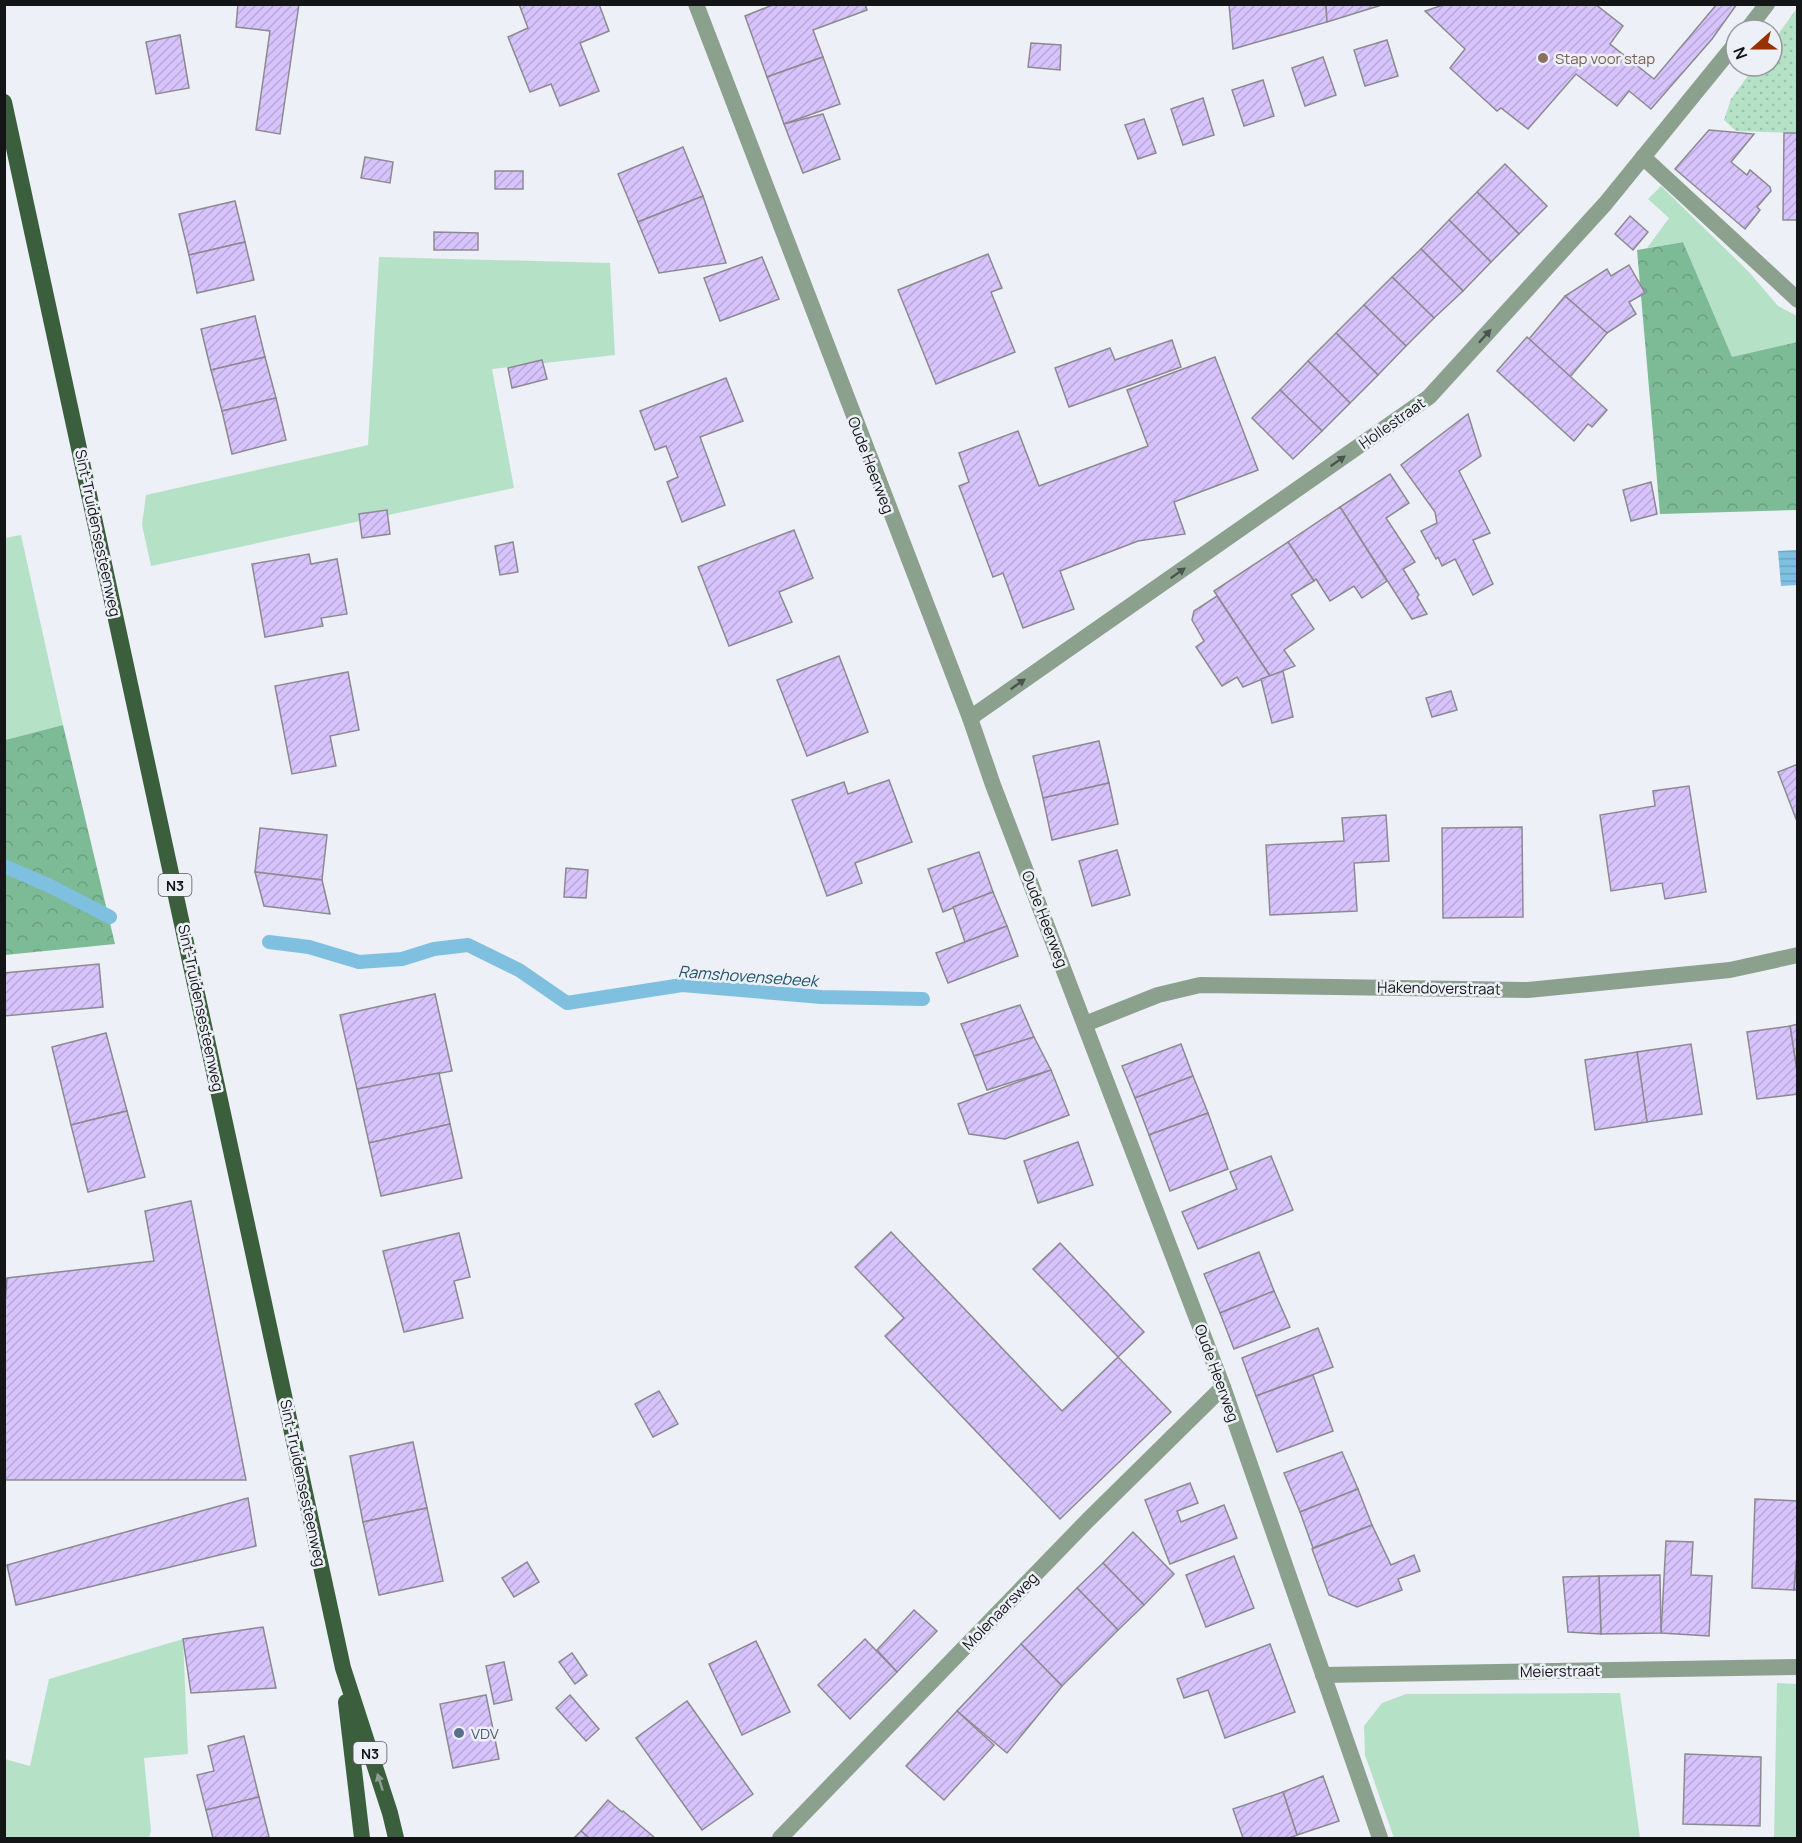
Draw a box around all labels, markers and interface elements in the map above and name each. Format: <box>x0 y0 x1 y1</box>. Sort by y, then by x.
north arrow <box>1724 18 1784 78</box>
text: N <box>1728 44 1752 63</box>
place label: Stap voor stap <box>1555 48 1655 69</box>
marker: Stap voor stap <box>1536 51 1550 65</box>
one-way arrow <box>1478 328 1492 343</box>
street label: Hollestraat <box>1355 392 1429 454</box>
street label: Oude Heerweg <box>843 413 899 517</box>
street label: Sint-Truidensesteenweg <box>70 447 126 619</box>
one-way arrow <box>1329 455 1345 467</box>
one-way arrow <box>1169 567 1185 579</box>
one-way arrow <box>1009 678 1025 690</box>
street label: Oude Heerweg <box>1017 867 1073 971</box>
road number: N3 <box>158 874 192 896</box>
street label: Sint-Truidensesteenweg <box>173 922 229 1094</box>
water label: Ramshovensebeek <box>677 960 821 992</box>
street label: Hakendoverstraat <box>1377 976 1501 1000</box>
street label: Oude Heerweg <box>1190 1321 1244 1425</box>
street label: Sint-Truidensesteenweg <box>275 1397 331 1569</box>
street label: Molenaarsweg <box>957 1568 1043 1654</box>
street label: Meierstraat <box>1520 1660 1600 1682</box>
place label: VDV <box>471 1723 499 1744</box>
marker: VDV <box>452 1726 466 1740</box>
road number: N3 <box>354 1742 386 1764</box>
one-way arrow <box>375 1773 384 1791</box>

